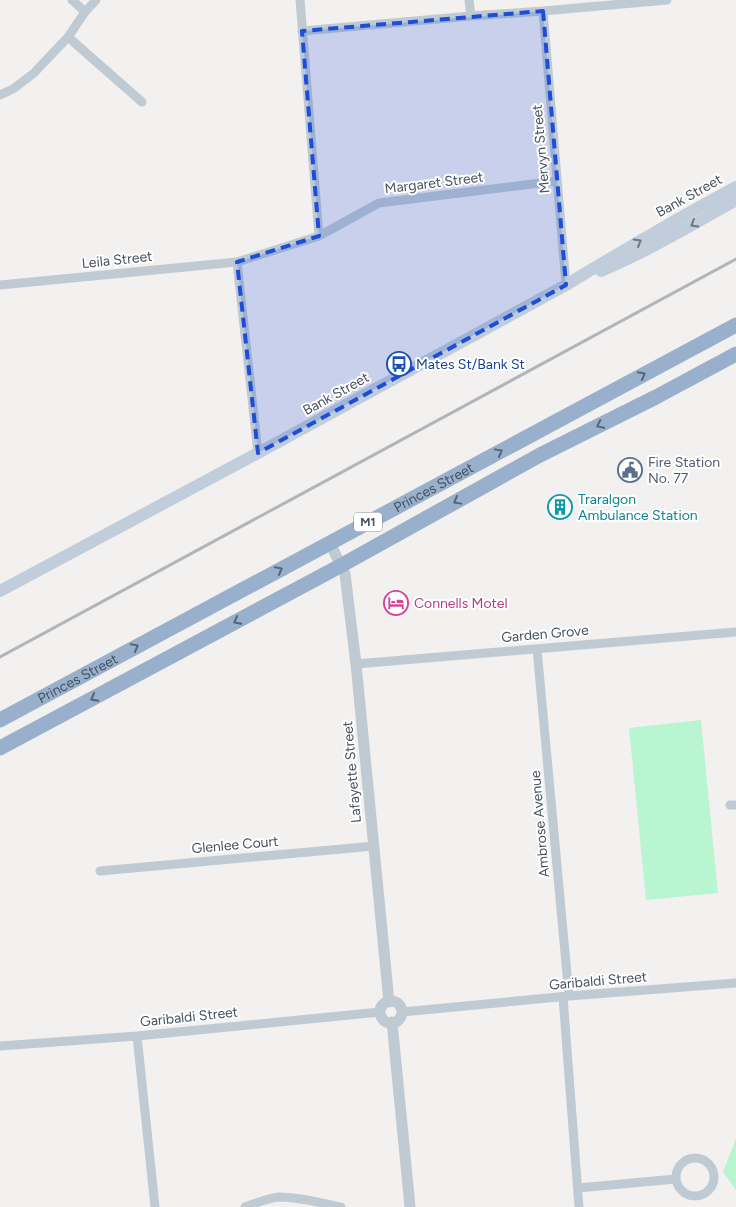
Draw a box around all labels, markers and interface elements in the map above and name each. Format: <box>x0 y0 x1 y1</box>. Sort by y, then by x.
street label: Mervyn Street <box>529 104 553 194</box>
street label: Margaret Street <box>384 169 484 197</box>
street label: Bank Street <box>653 171 725 221</box>
one-way arrow <box>690 218 699 228</box>
one-way arrow <box>632 238 641 248</box>
street label: Leila Street <box>81 248 153 272</box>
bus stop icon: Mates St/Bank St <box>386 351 412 377</box>
place label: Mates St/Bank St <box>416 356 525 373</box>
street label: Bank Street <box>300 369 372 419</box>
one-way arrow <box>637 371 646 381</box>
one-way arrow <box>596 419 605 429</box>
one-way arrow <box>493 448 502 458</box>
place label: Fire Station No. 77 <box>648 454 720 487</box>
public building icon: Fire Station No. 77 <box>617 457 643 483</box>
street label: Princes Street <box>391 459 476 516</box>
place label: Traralgon Ambulance Station <box>578 491 698 524</box>
building icon: Traralgon Ambulance Station <box>547 494 573 520</box>
one-way arrow <box>453 495 462 505</box>
road number: M1 <box>354 512 382 532</box>
one-way arrow <box>273 567 282 577</box>
hotel icon: Connells Motel <box>383 590 409 616</box>
place label: Connells Motel <box>414 595 508 612</box>
one-way arrow <box>233 615 242 625</box>
street label: Garden Grove <box>501 622 590 646</box>
one-way arrow <box>130 643 139 653</box>
street label: Princes Street <box>35 650 120 707</box>
one-way arrow <box>90 691 99 701</box>
street label: Lafayette Street <box>339 720 365 824</box>
street label: Ambrose Avenue <box>527 769 553 878</box>
street label: Glenlee Court <box>191 833 279 857</box>
street label: Garibaldi Street <box>548 968 648 994</box>
street label: Garibaldi Street <box>139 1003 239 1031</box>

